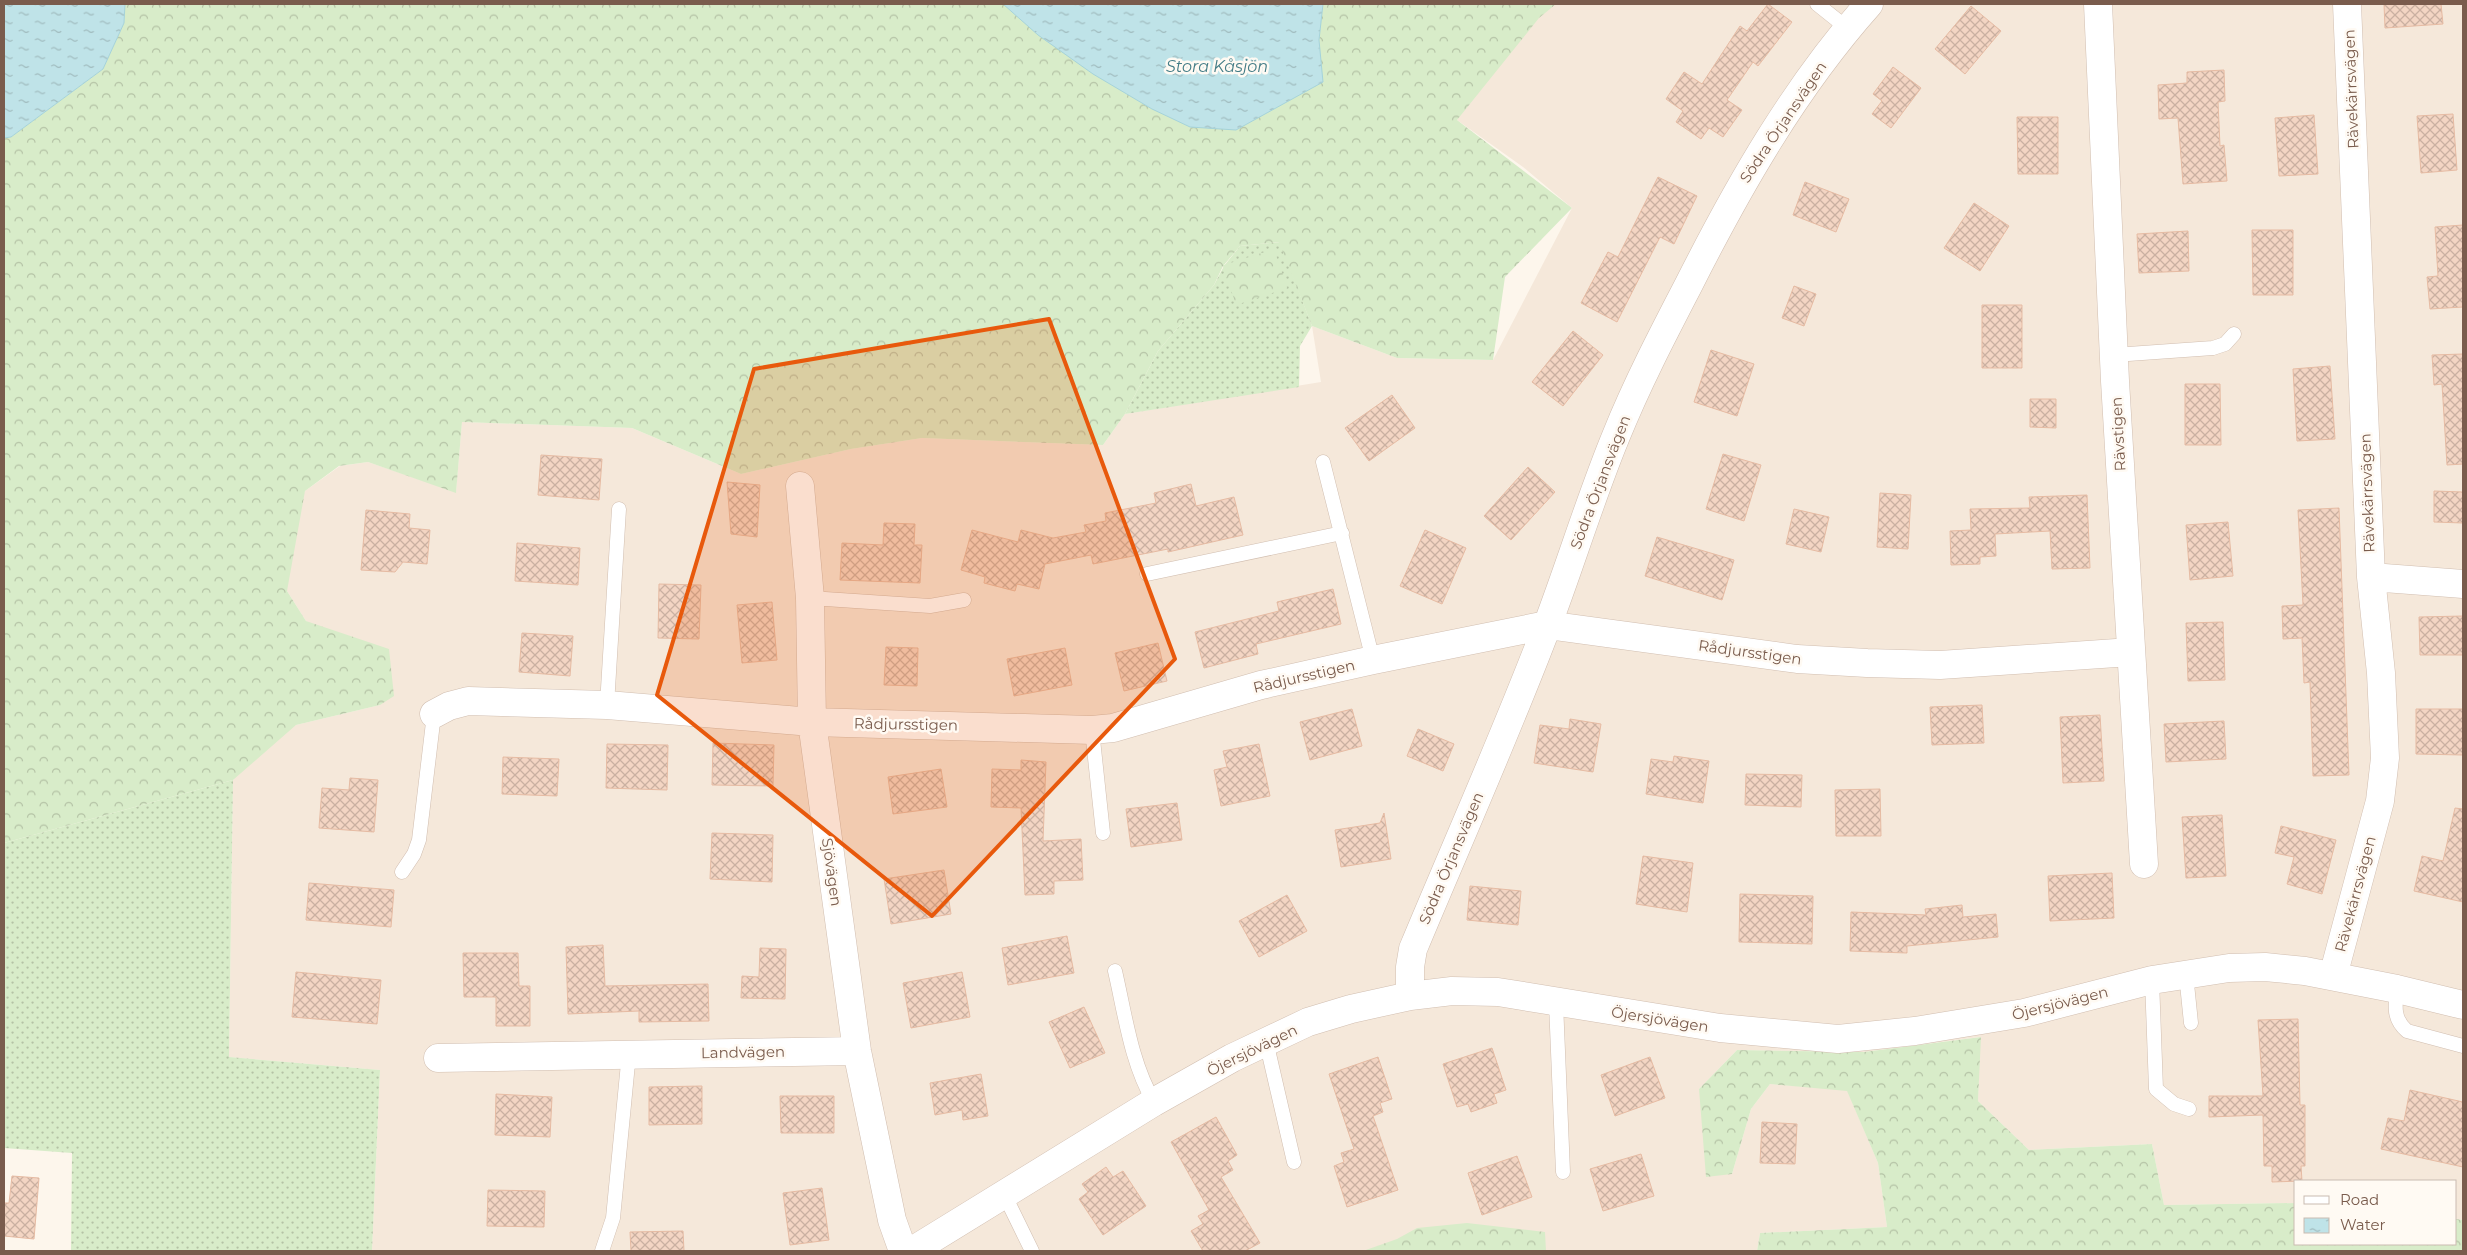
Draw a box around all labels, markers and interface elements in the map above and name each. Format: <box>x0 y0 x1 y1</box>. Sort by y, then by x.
street label: Rävekärrsvägen <box>2339 29 2363 149</box>
water label: Stora Kåsjön <box>1166 57 1268 76</box>
street label: Södra Örjansvägen <box>1735 58 1831 186</box>
street label: Rävstigen <box>2107 396 2129 472</box>
street label: Södra Örjansvägen <box>1566 412 1634 552</box>
street label: Rävekärrsvägen <box>2355 433 2379 553</box>
street label: Rådjursstigen <box>1697 635 1803 669</box>
street label: Rådjursstigen <box>1251 655 1357 697</box>
street label: Rådjursstigen <box>854 714 958 734</box>
street label: Södra Örjansvägen <box>1415 789 1487 927</box>
street label: Rävekärrsvägen <box>2330 834 2380 954</box>
street label: Sjövägen <box>818 837 846 907</box>
street label: Öjersjövägen <box>2010 982 2110 1024</box>
street label: Öjersjövägen <box>1610 1002 1710 1036</box>
street label: Öjersjövägen <box>1204 1020 1300 1080</box>
street label: Landvägen <box>701 1042 785 1062</box>
legend <box>2294 1180 2457 1245</box>
text: Road <box>2340 1190 2379 1209</box>
text: Water <box>2340 1215 2386 1234</box>

